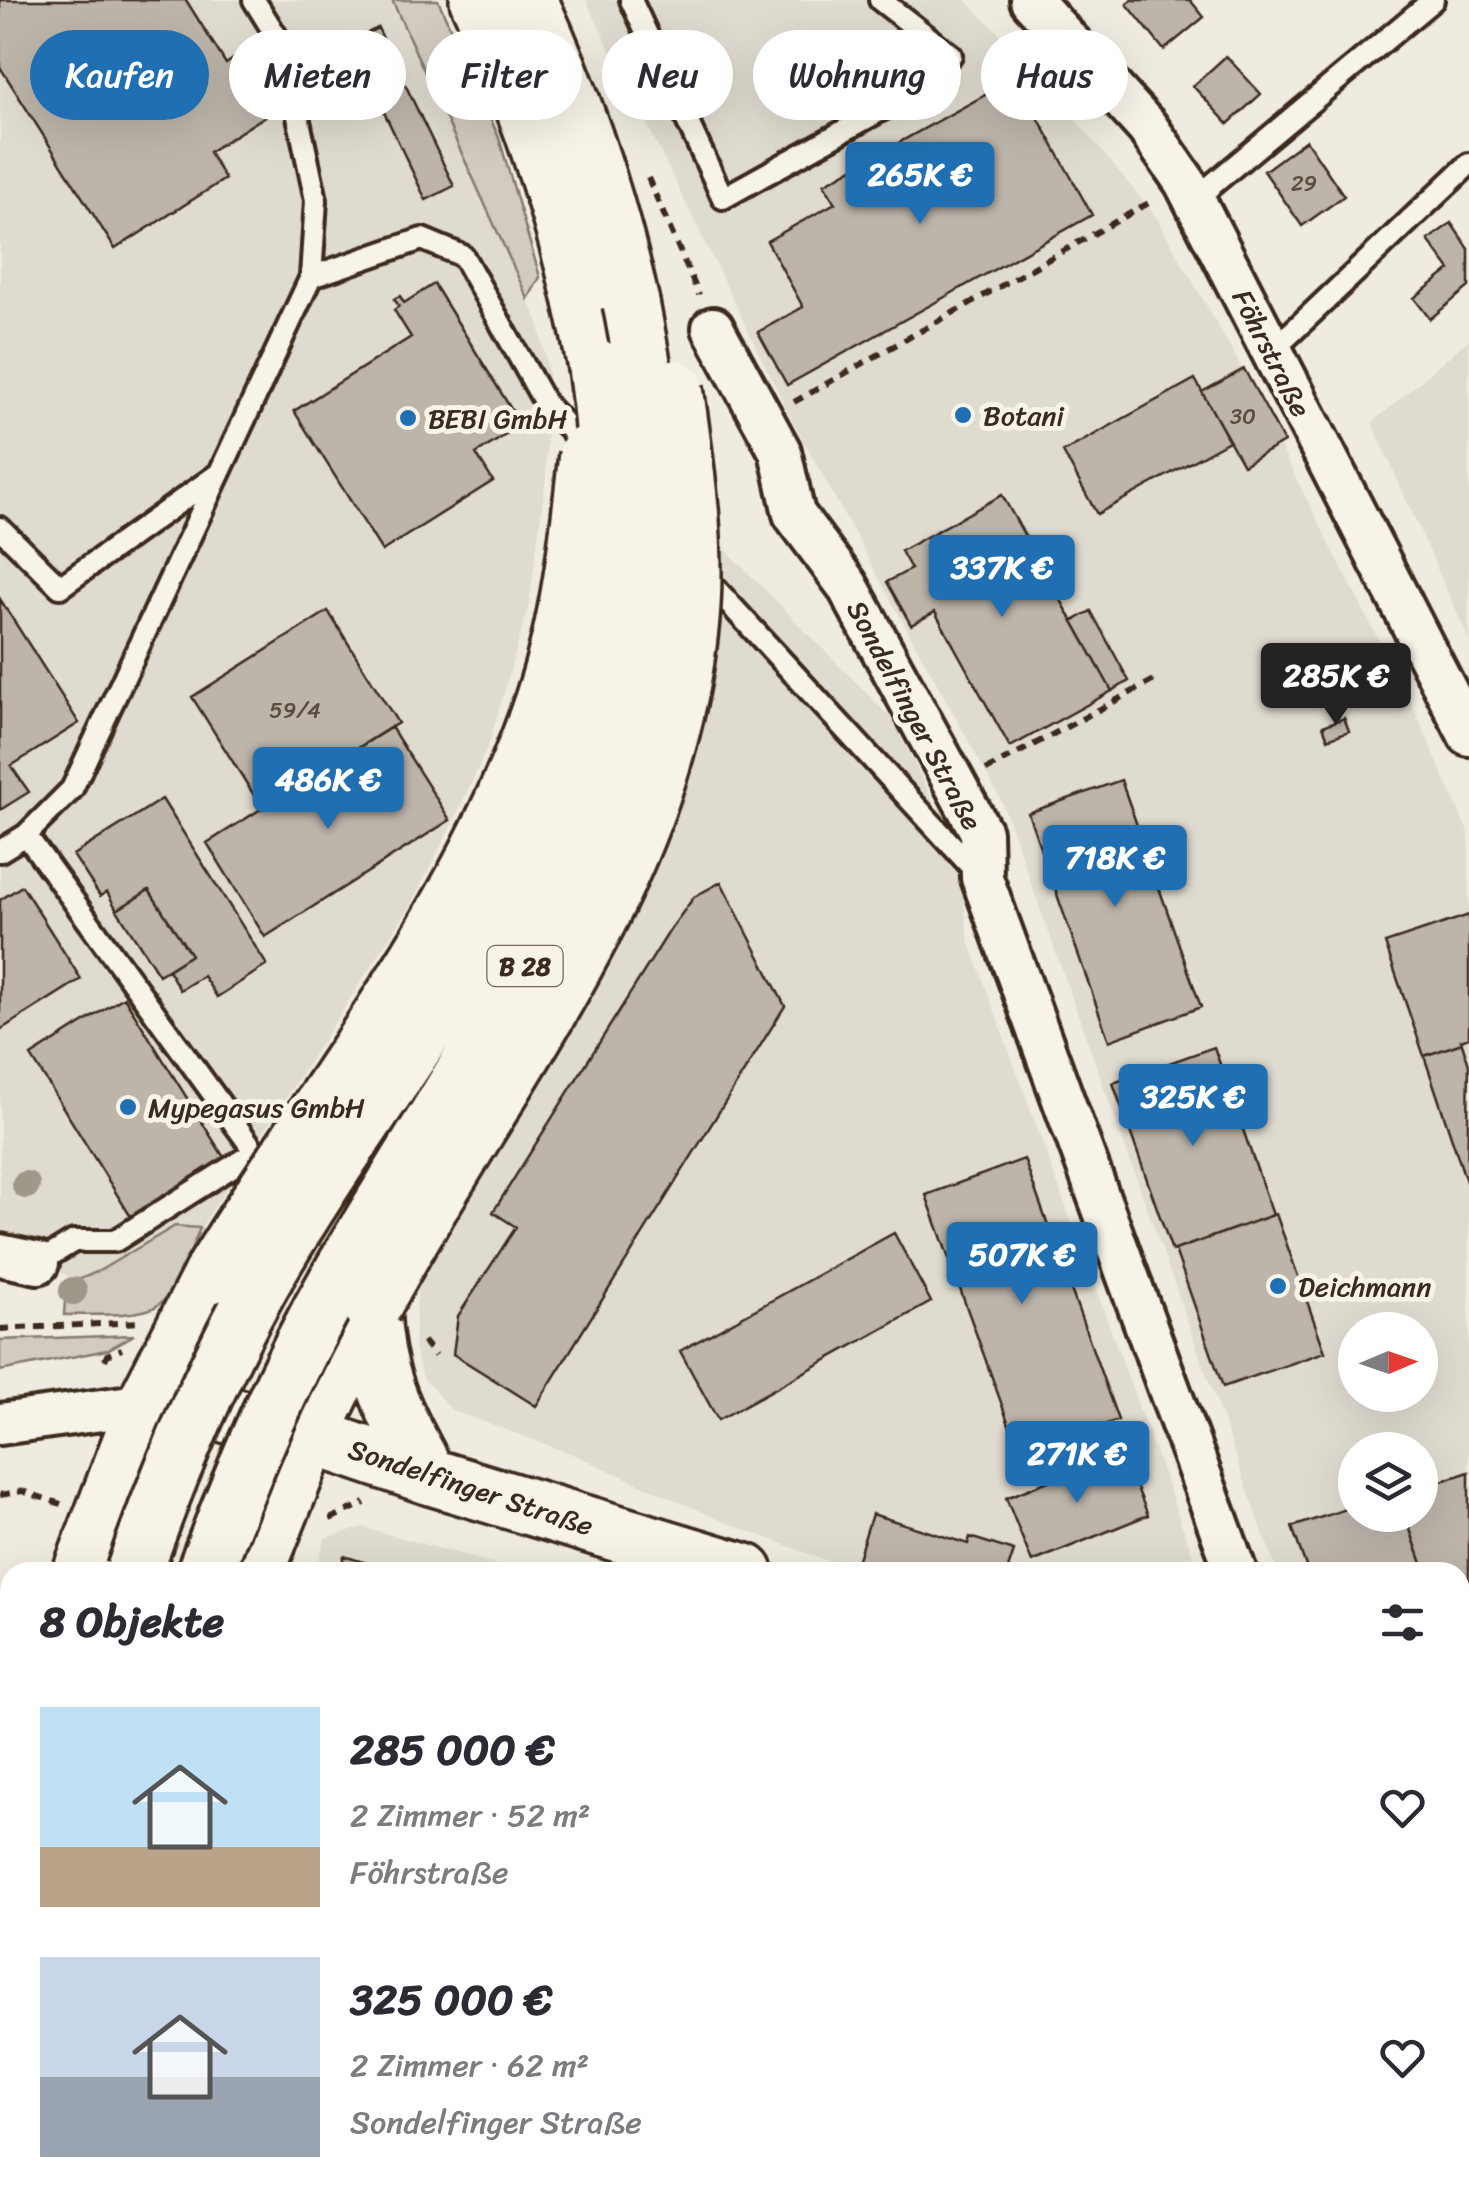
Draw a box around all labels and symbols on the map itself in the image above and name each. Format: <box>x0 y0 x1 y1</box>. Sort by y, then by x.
pin: 265K € <box>839 142 1001 227</box>
house number: 29 <box>1291 164 1317 203</box>
street label: Föhrstraße <box>1218 280 1325 426</box>
place label: Botani <box>983 391 1065 440</box>
place label: BEBI GmbH <box>428 394 568 443</box>
house number: 30 <box>1230 397 1256 436</box>
marker: Botani <box>952 404 974 426</box>
marker: BEBI GmbH <box>397 407 419 429</box>
pin: 337K € <box>921 535 1083 620</box>
street label: Sondelfinger Straße <box>833 591 996 839</box>
pin: 285K € <box>1255 643 1417 728</box>
house number: 59/4 <box>269 691 321 730</box>
pin: 486K € <box>247 747 409 832</box>
pin: 718K € <box>1034 825 1196 910</box>
road number: B 28 <box>488 946 562 986</box>
pin: 325K € <box>1112 1064 1274 1149</box>
place label: Mypegasus GmbH <box>148 1083 365 1132</box>
marker: Mypegasus GmbH <box>117 1096 139 1118</box>
pin: 507K € <box>941 1222 1103 1307</box>
place label: Deichmann <box>1298 1262 1431 1311</box>
marker: Deichmann <box>1267 1275 1289 1297</box>
north arrow <box>1338 1312 1438 1412</box>
pin: 271K € <box>996 1421 1158 1506</box>
street label: Sondelfinger Straße <box>342 1425 600 1550</box>

